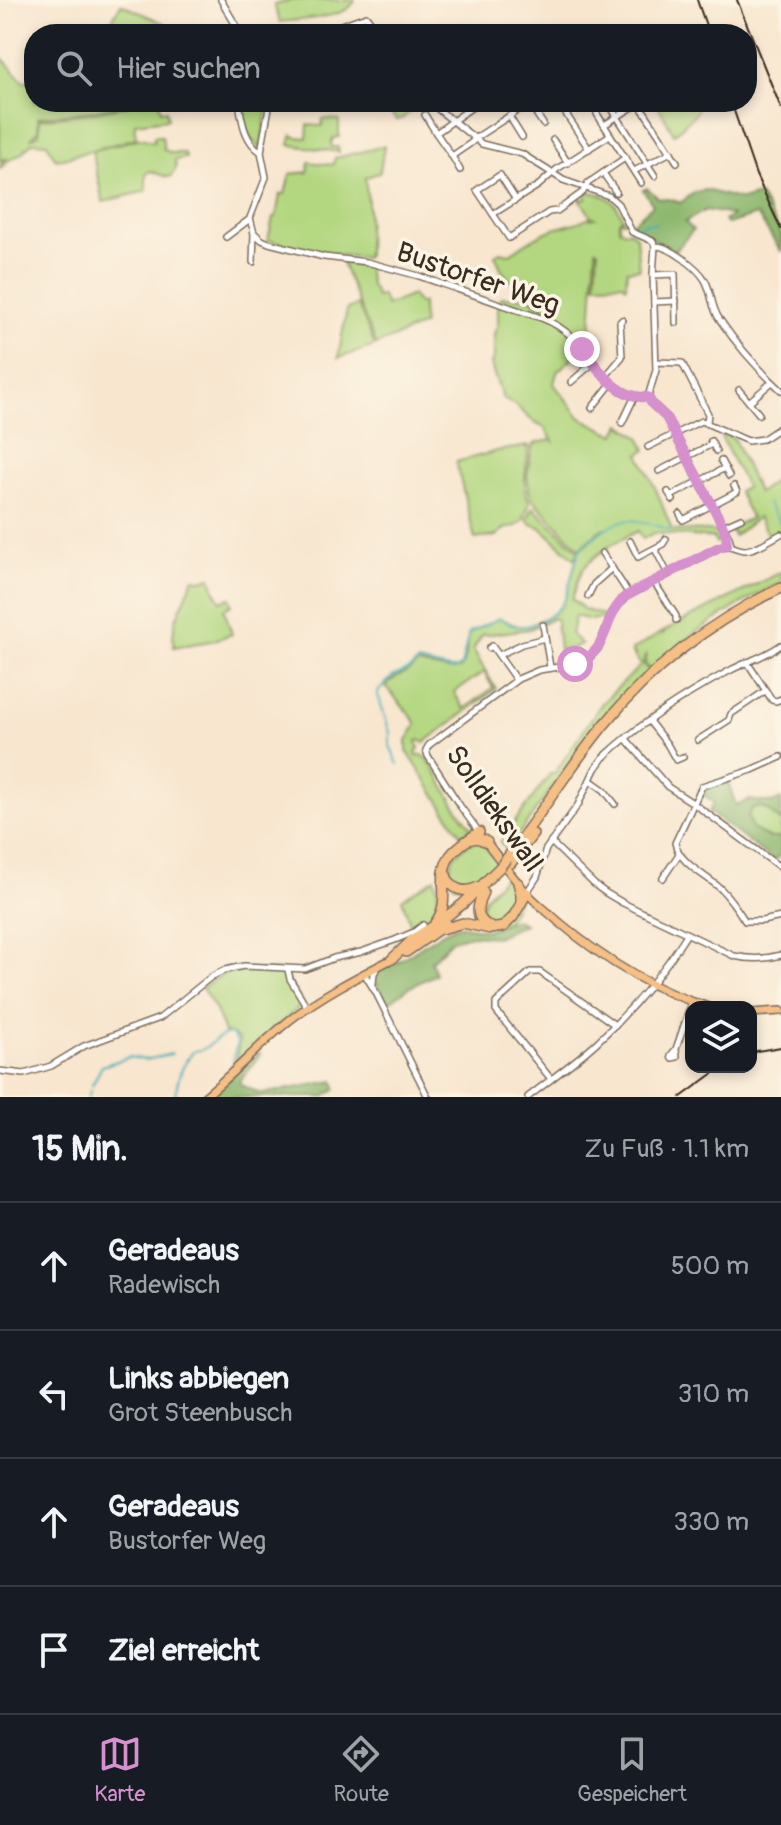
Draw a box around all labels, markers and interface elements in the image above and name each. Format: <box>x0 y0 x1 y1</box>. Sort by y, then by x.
search box <box>24 24 757 112</box>
icon: search <box>52 46 96 90</box>
text: Hier suchen <box>116 50 261 87</box>
street label: Bustorfer Weg <box>392 235 564 323</box>
route end <box>564 331 600 367</box>
route start <box>557 646 593 682</box>
street label: Solldiekswall <box>438 739 550 879</box>
map controls <box>685 1001 757 1073</box>
button: layers <box>685 1001 757 1073</box>
text: 15 Min. <box>32 1128 128 1171</box>
text: Zu Fuß · 1.1 km <box>584 1133 749 1165</box>
text: Geradeaus <box>108 1232 239 1269</box>
icon: ahead <box>32 1244 76 1288</box>
text: 500 m <box>671 1250 749 1282</box>
text: Radewisch <box>108 1269 220 1301</box>
text: Links abbiegen <box>108 1360 289 1397</box>
icon: left <box>32 1372 76 1416</box>
text: 310 m <box>678 1378 749 1410</box>
text: Grot Steenbusch <box>108 1397 292 1429</box>
text: Geradeaus <box>108 1488 239 1525</box>
icon: ahead <box>32 1500 76 1544</box>
text: 330 m <box>673 1506 749 1538</box>
text: Bustorfer Weg <box>108 1525 266 1557</box>
icon: arrive <box>32 1628 76 1672</box>
text: Ziel erreicht <box>108 1632 259 1669</box>
tab: Karte <box>94 1732 145 1808</box>
tab: Route <box>334 1732 389 1808</box>
tab: Gespeichert <box>577 1732 687 1808</box>

